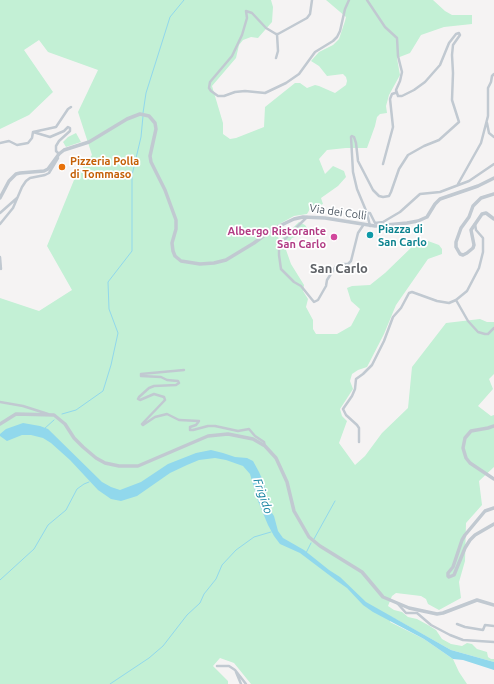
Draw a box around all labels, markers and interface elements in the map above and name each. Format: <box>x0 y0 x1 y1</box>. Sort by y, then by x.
place label: Pizzeria Polla di Tommaso <box>70 154 139 180</box>
marker: Pizzeria Polla di Tommaso <box>57 162 67 172</box>
street label: Via dei Colli <box>309 201 367 223</box>
place label: Piazza di San Carlo <box>378 222 427 248</box>
place label: Albergo Ristorante San Carlo <box>227 224 326 250</box>
marker: Piazza di San Carlo <box>365 230 375 240</box>
marker: Albergo Ristorante San Carlo <box>329 232 339 242</box>
district label: San Carlo <box>310 261 368 277</box>
water label: Frigido <box>250 476 276 516</box>

